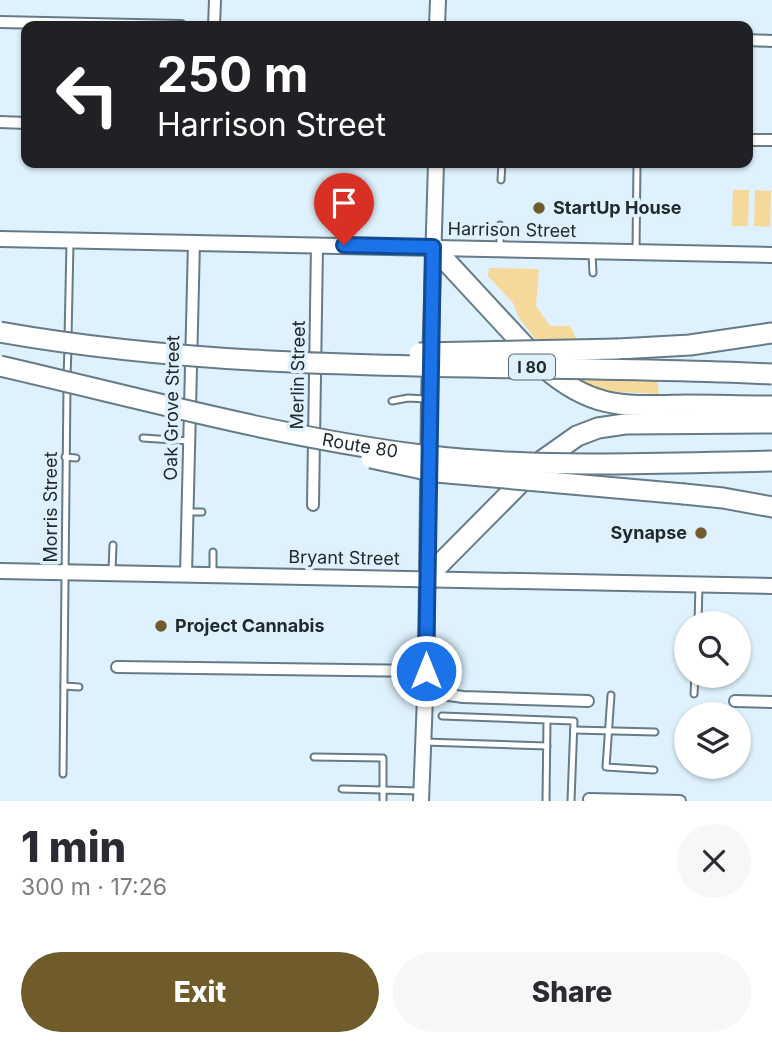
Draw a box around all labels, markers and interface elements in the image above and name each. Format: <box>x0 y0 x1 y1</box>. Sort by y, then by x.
text: 250 m <box>157 45 309 104</box>
icon: left <box>42 49 133 140</box>
text: Harrison Street <box>157 105 386 144</box>
pin <box>314 173 374 245</box>
icon: arrive <box>325 184 363 222</box>
place label: StartUp House <box>553 197 682 218</box>
marker: StartUp House <box>531 200 547 216</box>
street label: Harrison Street <box>447 218 577 241</box>
street label: Merlin Street <box>286 320 309 430</box>
street label: Oak Grove Street <box>160 335 183 481</box>
road number: I 80 <box>509 354 555 380</box>
street label: Route 80 <box>321 429 400 462</box>
street label: Morris Street <box>40 451 61 562</box>
place label: Synapse <box>611 522 687 543</box>
marker: Synapse <box>693 525 709 541</box>
street label: Bryant Street <box>288 546 400 569</box>
map controls <box>674 611 751 779</box>
button: search <box>674 611 751 688</box>
place label: Project Cannabis <box>175 615 325 636</box>
marker: Project Cannabis <box>153 618 169 634</box>
position arrow <box>389 634 463 708</box>
button: layers <box>674 702 751 779</box>
text: 1 min <box>21 821 126 872</box>
button: close <box>677 824 751 898</box>
text: 300 m · 17:26 <box>21 873 167 901</box>
button: Exit <box>21 952 379 1032</box>
button: Share <box>393 952 751 1032</box>

